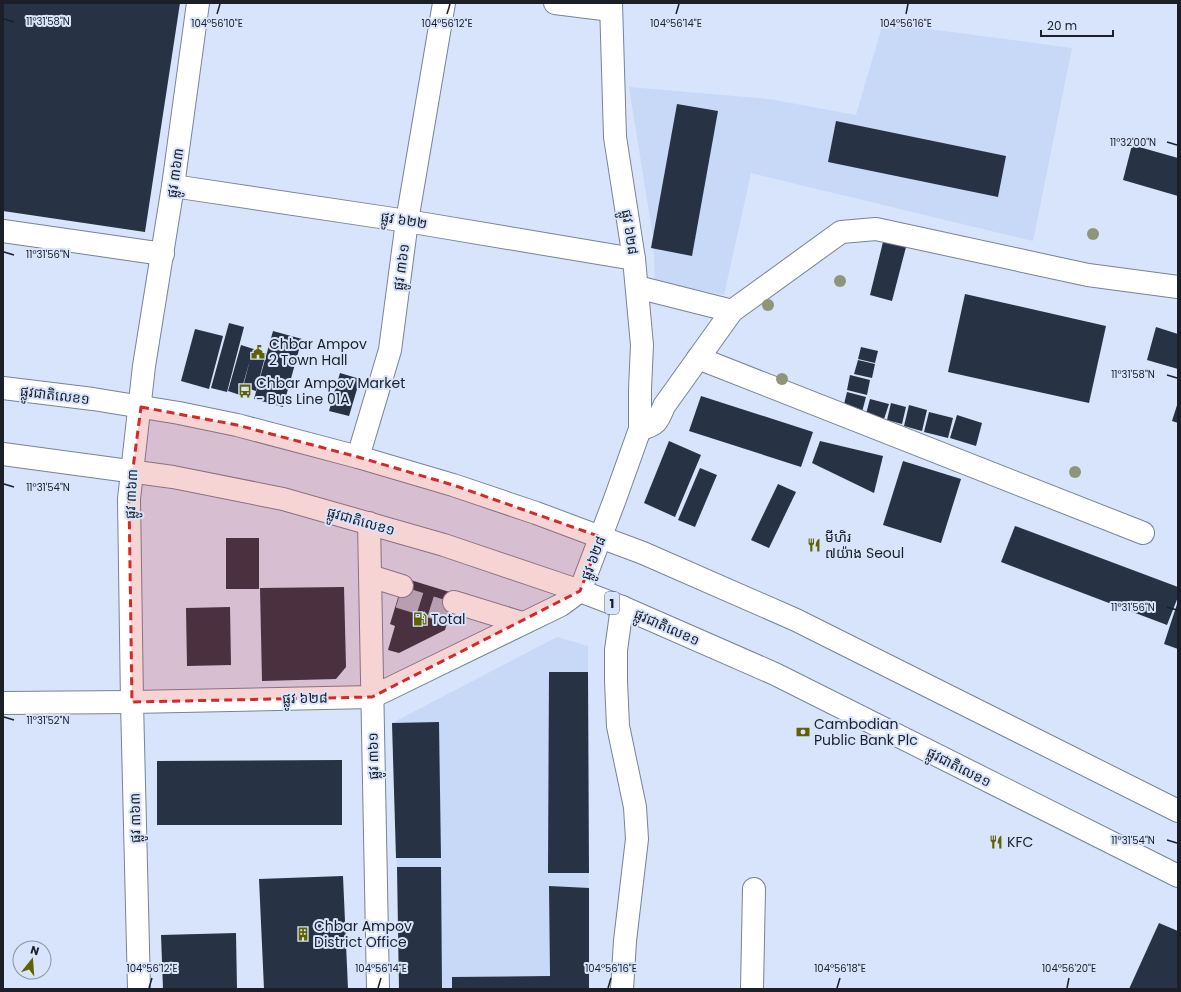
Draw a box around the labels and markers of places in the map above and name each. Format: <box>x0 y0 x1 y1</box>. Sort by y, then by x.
place label: Chbar Ampov 2 Town Hall <box>269 334 367 370</box>
public building icon: Chbar Ampov 2 Town Hall <box>250 344 266 360</box>
place label: Chbar Ampov Market - Bus Line 01A <box>256 373 405 409</box>
bus stop icon: Chbar Ampov Market - Bus Line 01A <box>237 383 253 399</box>
place label: មីហិរ ៧យ៉ាង Seoul <box>825 527 904 563</box>
restaurant icon: មីហិរ ៧យ៉ាង Seoul <box>806 537 822 553</box>
place label: Total <box>431 609 466 629</box>
fuel station icon: Total <box>412 611 428 627</box>
place label: Cambodian Public Bank Plc <box>814 714 918 750</box>
bank icon: Cambodian Public Bank Plc <box>795 724 811 740</box>
place label: KFC <box>1007 832 1033 852</box>
restaurant icon: KFC <box>988 834 1004 850</box>
place label: Chbar Ampov District Office <box>314 916 412 952</box>
building icon: Chbar Ampov District Office <box>295 926 311 942</box>

